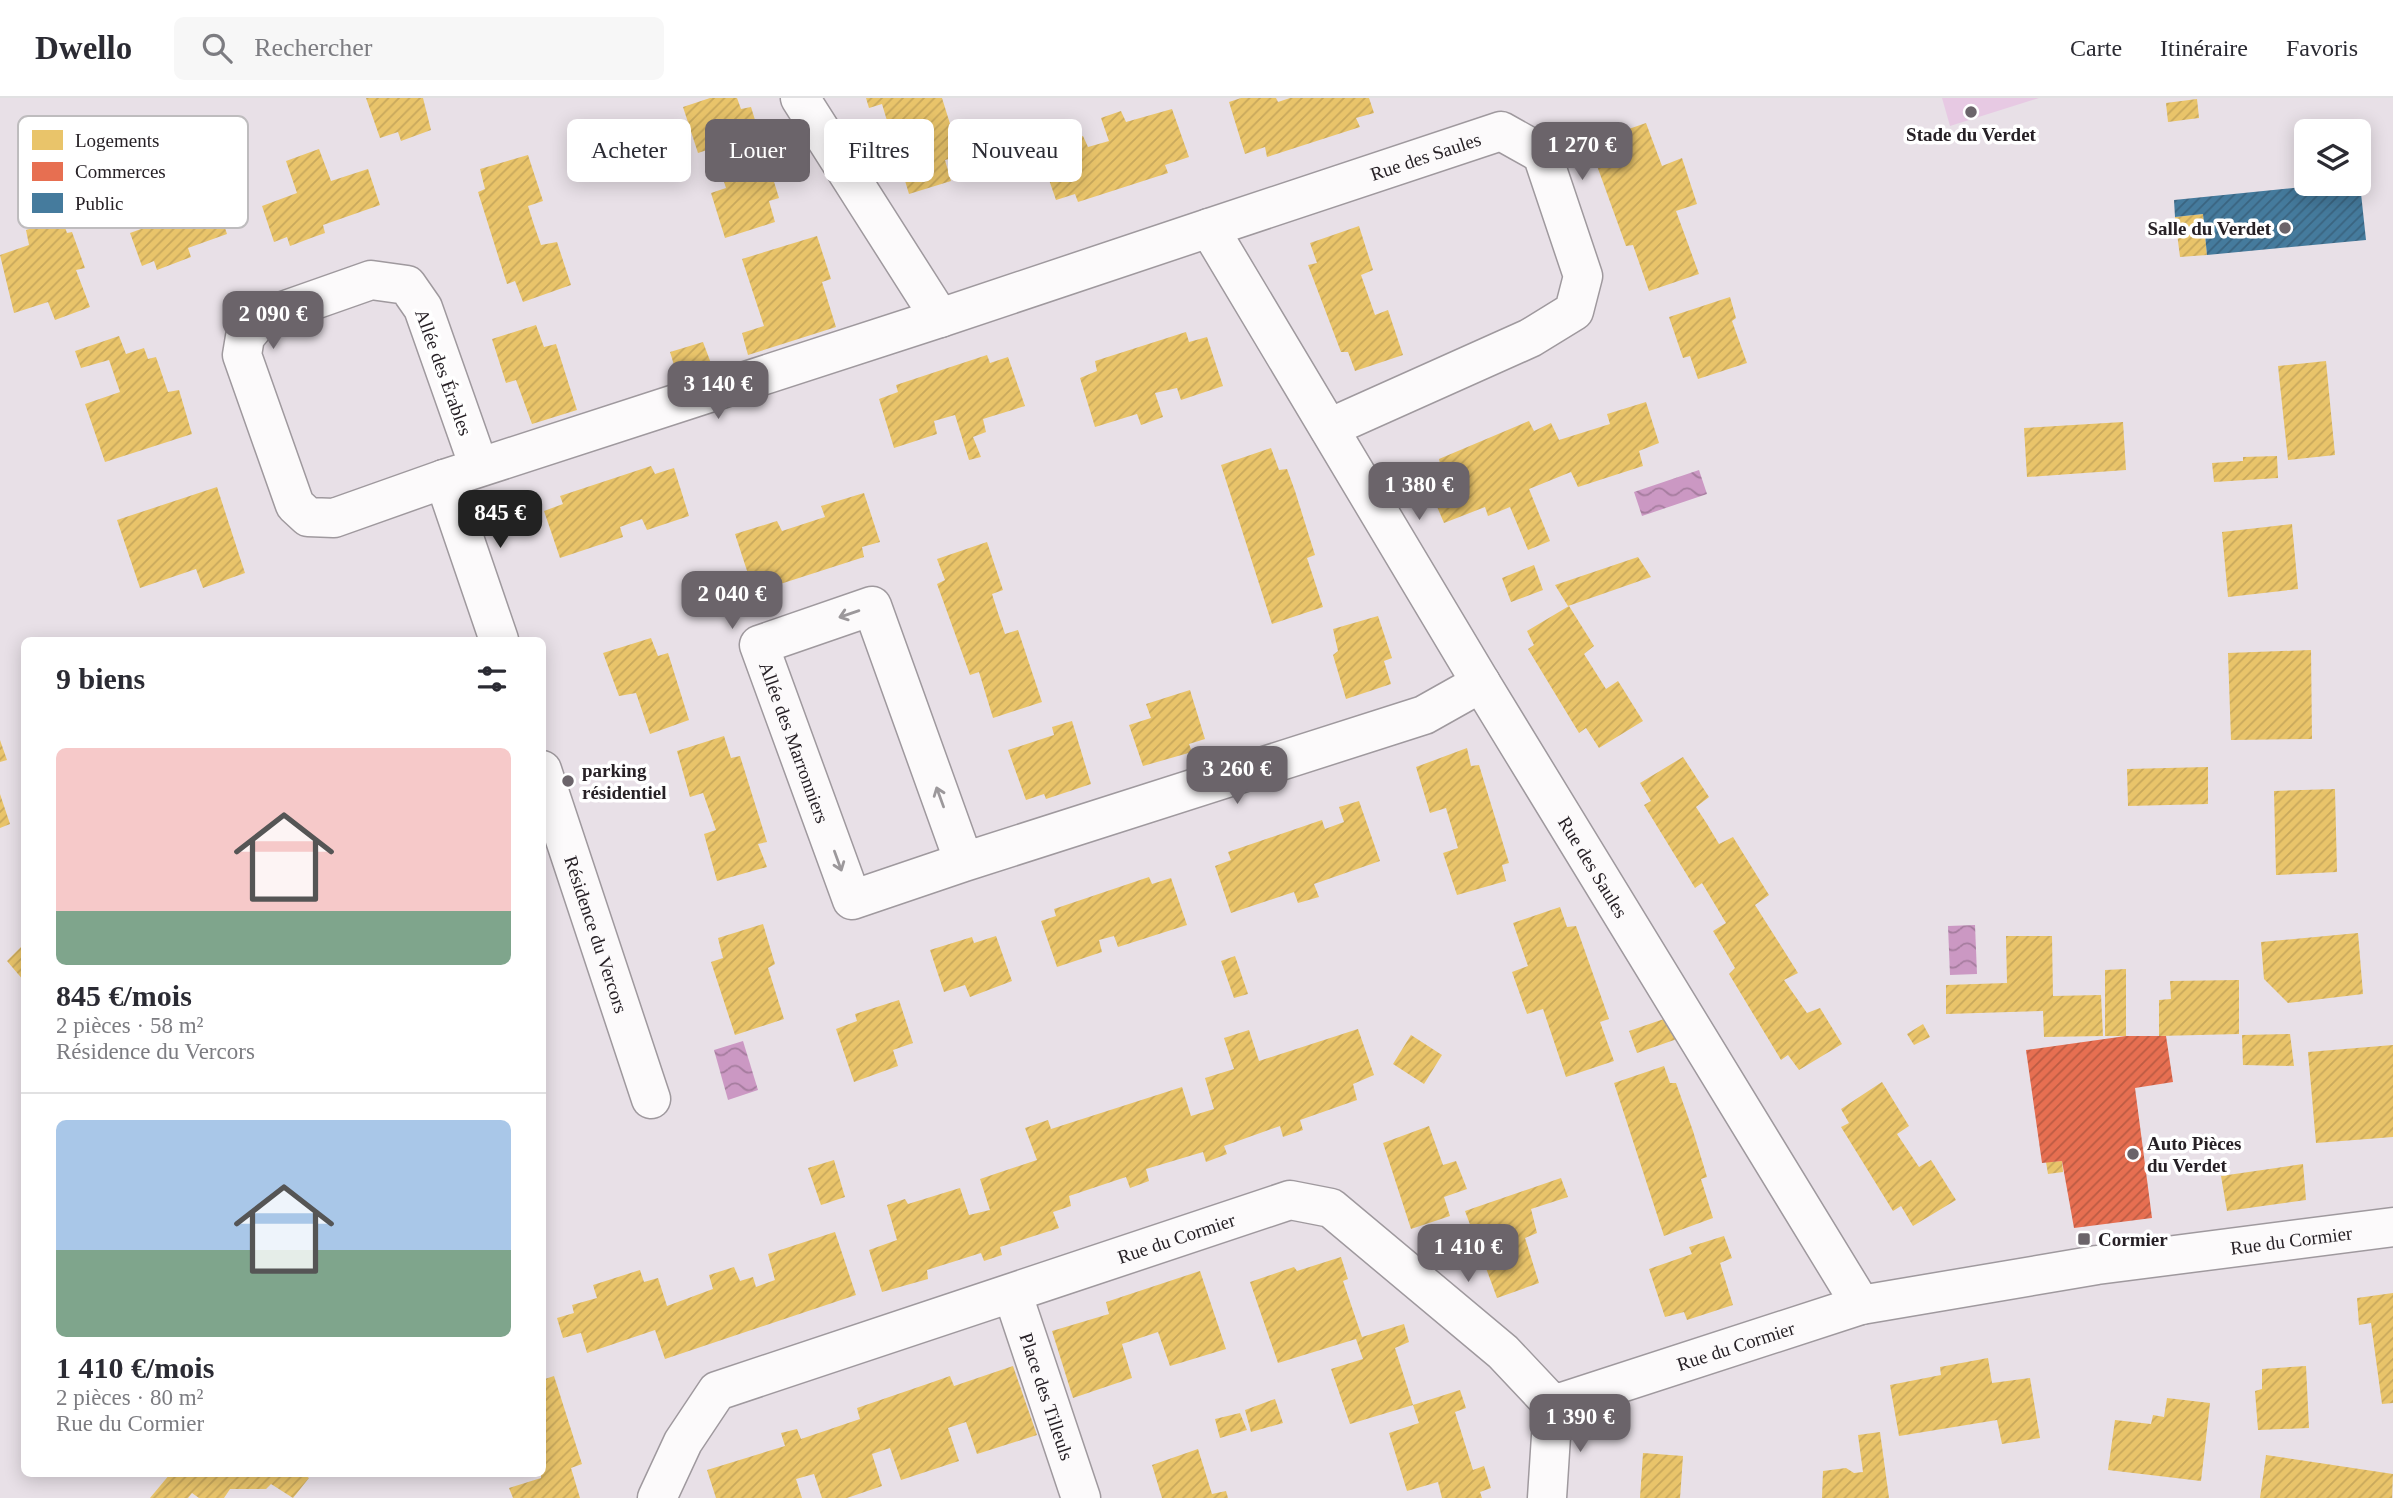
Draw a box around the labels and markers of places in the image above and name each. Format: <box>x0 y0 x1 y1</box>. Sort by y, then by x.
marker: Stade du Verdet <box>1963 104 1979 120</box>
pin: 1 270 € <box>1517 122 1647 182</box>
place label: Stade du Verdet <box>1906 124 2037 145</box>
place label: Salle du Verdet <box>2147 218 2272 239</box>
marker: Salle du Verdet <box>2277 220 2293 236</box>
pin: 2 090 € <box>208 292 338 351</box>
pin: 3 140 € <box>653 362 783 421</box>
pin: 1 380 € <box>1354 462 1484 522</box>
pin: 845 € <box>451 490 549 550</box>
pin: 2 040 € <box>667 572 797 631</box>
pin: 3 260 € <box>1172 746 1302 806</box>
place label: parking résidentiel <box>582 760 666 803</box>
marker: parking résidentiel <box>560 773 576 789</box>
place label: Auto Pièces du Verdet <box>2147 1133 2241 1176</box>
marker: Auto Pièces du Verdet <box>2125 1146 2141 1162</box>
pin: 1 410 € <box>1403 1224 1533 1284</box>
place label: Cormier <box>2098 1229 2168 1250</box>
marker: Cormier <box>2076 1231 2092 1247</box>
pin: 1 390 € <box>1515 1394 1645 1454</box>

